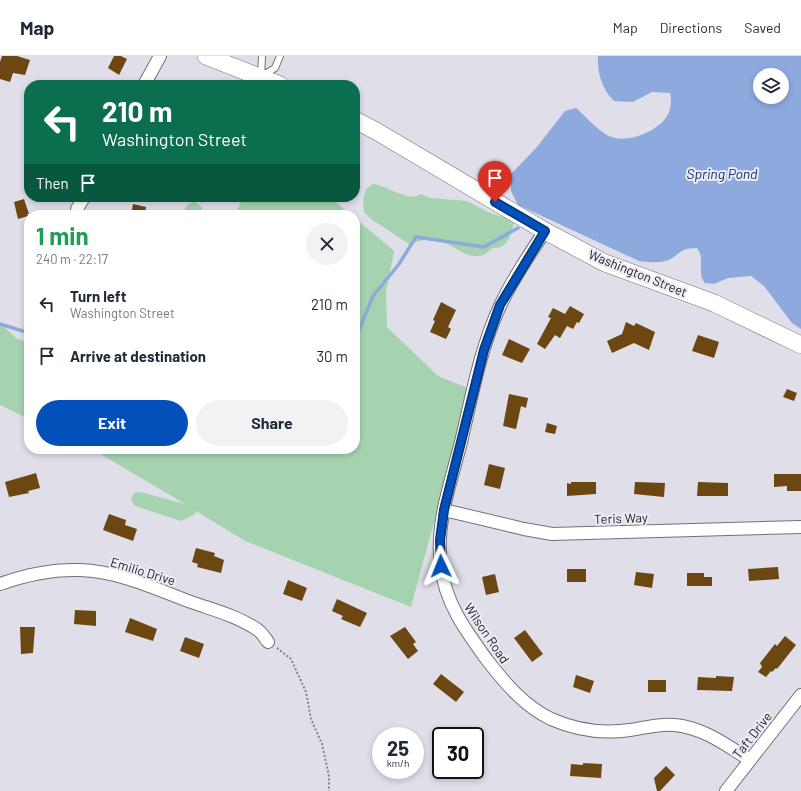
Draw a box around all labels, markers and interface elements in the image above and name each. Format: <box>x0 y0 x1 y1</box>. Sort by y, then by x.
text: Map <box>20 16 54 39</box>
text: Map <box>613 19 638 36</box>
text: Directions <box>660 19 722 36</box>
text: Saved <box>744 19 781 36</box>
map controls <box>753 68 789 104</box>
button: layers <box>753 68 789 104</box>
text: 210 m <box>102 94 172 128</box>
icon: left <box>36 96 88 148</box>
text: Washington Street <box>102 128 247 150</box>
pin <box>478 161 512 202</box>
water label: Spring Pond <box>687 165 758 182</box>
icon: arrive <box>484 167 506 189</box>
icon: arrive <box>77 172 99 194</box>
text: Then <box>36 174 69 192</box>
text: 1 min <box>36 221 89 250</box>
button: close <box>306 223 348 265</box>
street label: Washington Street <box>586 246 690 300</box>
text: 240 m · 22:17 <box>36 251 108 267</box>
text: Turn left <box>70 287 126 305</box>
icon: left <box>36 293 58 315</box>
text: 210 m <box>311 295 348 313</box>
text: Washington Street <box>70 305 175 321</box>
icon: arrive <box>36 345 58 367</box>
text: Arrive at destination <box>70 347 206 365</box>
text: 30 m <box>316 347 348 365</box>
button: Exit <box>36 400 188 446</box>
button: Share <box>196 400 348 446</box>
street label: Teris Way <box>594 509 648 527</box>
position arrow <box>420 545 462 587</box>
street label: Emilio Drive <box>109 554 177 588</box>
street label: Wilson Road <box>461 600 513 666</box>
street label: Taft Drive <box>729 708 775 761</box>
speed limit sign: 30 <box>432 727 484 779</box>
text: 25 <box>387 736 409 760</box>
text: km/h <box>387 757 409 769</box>

